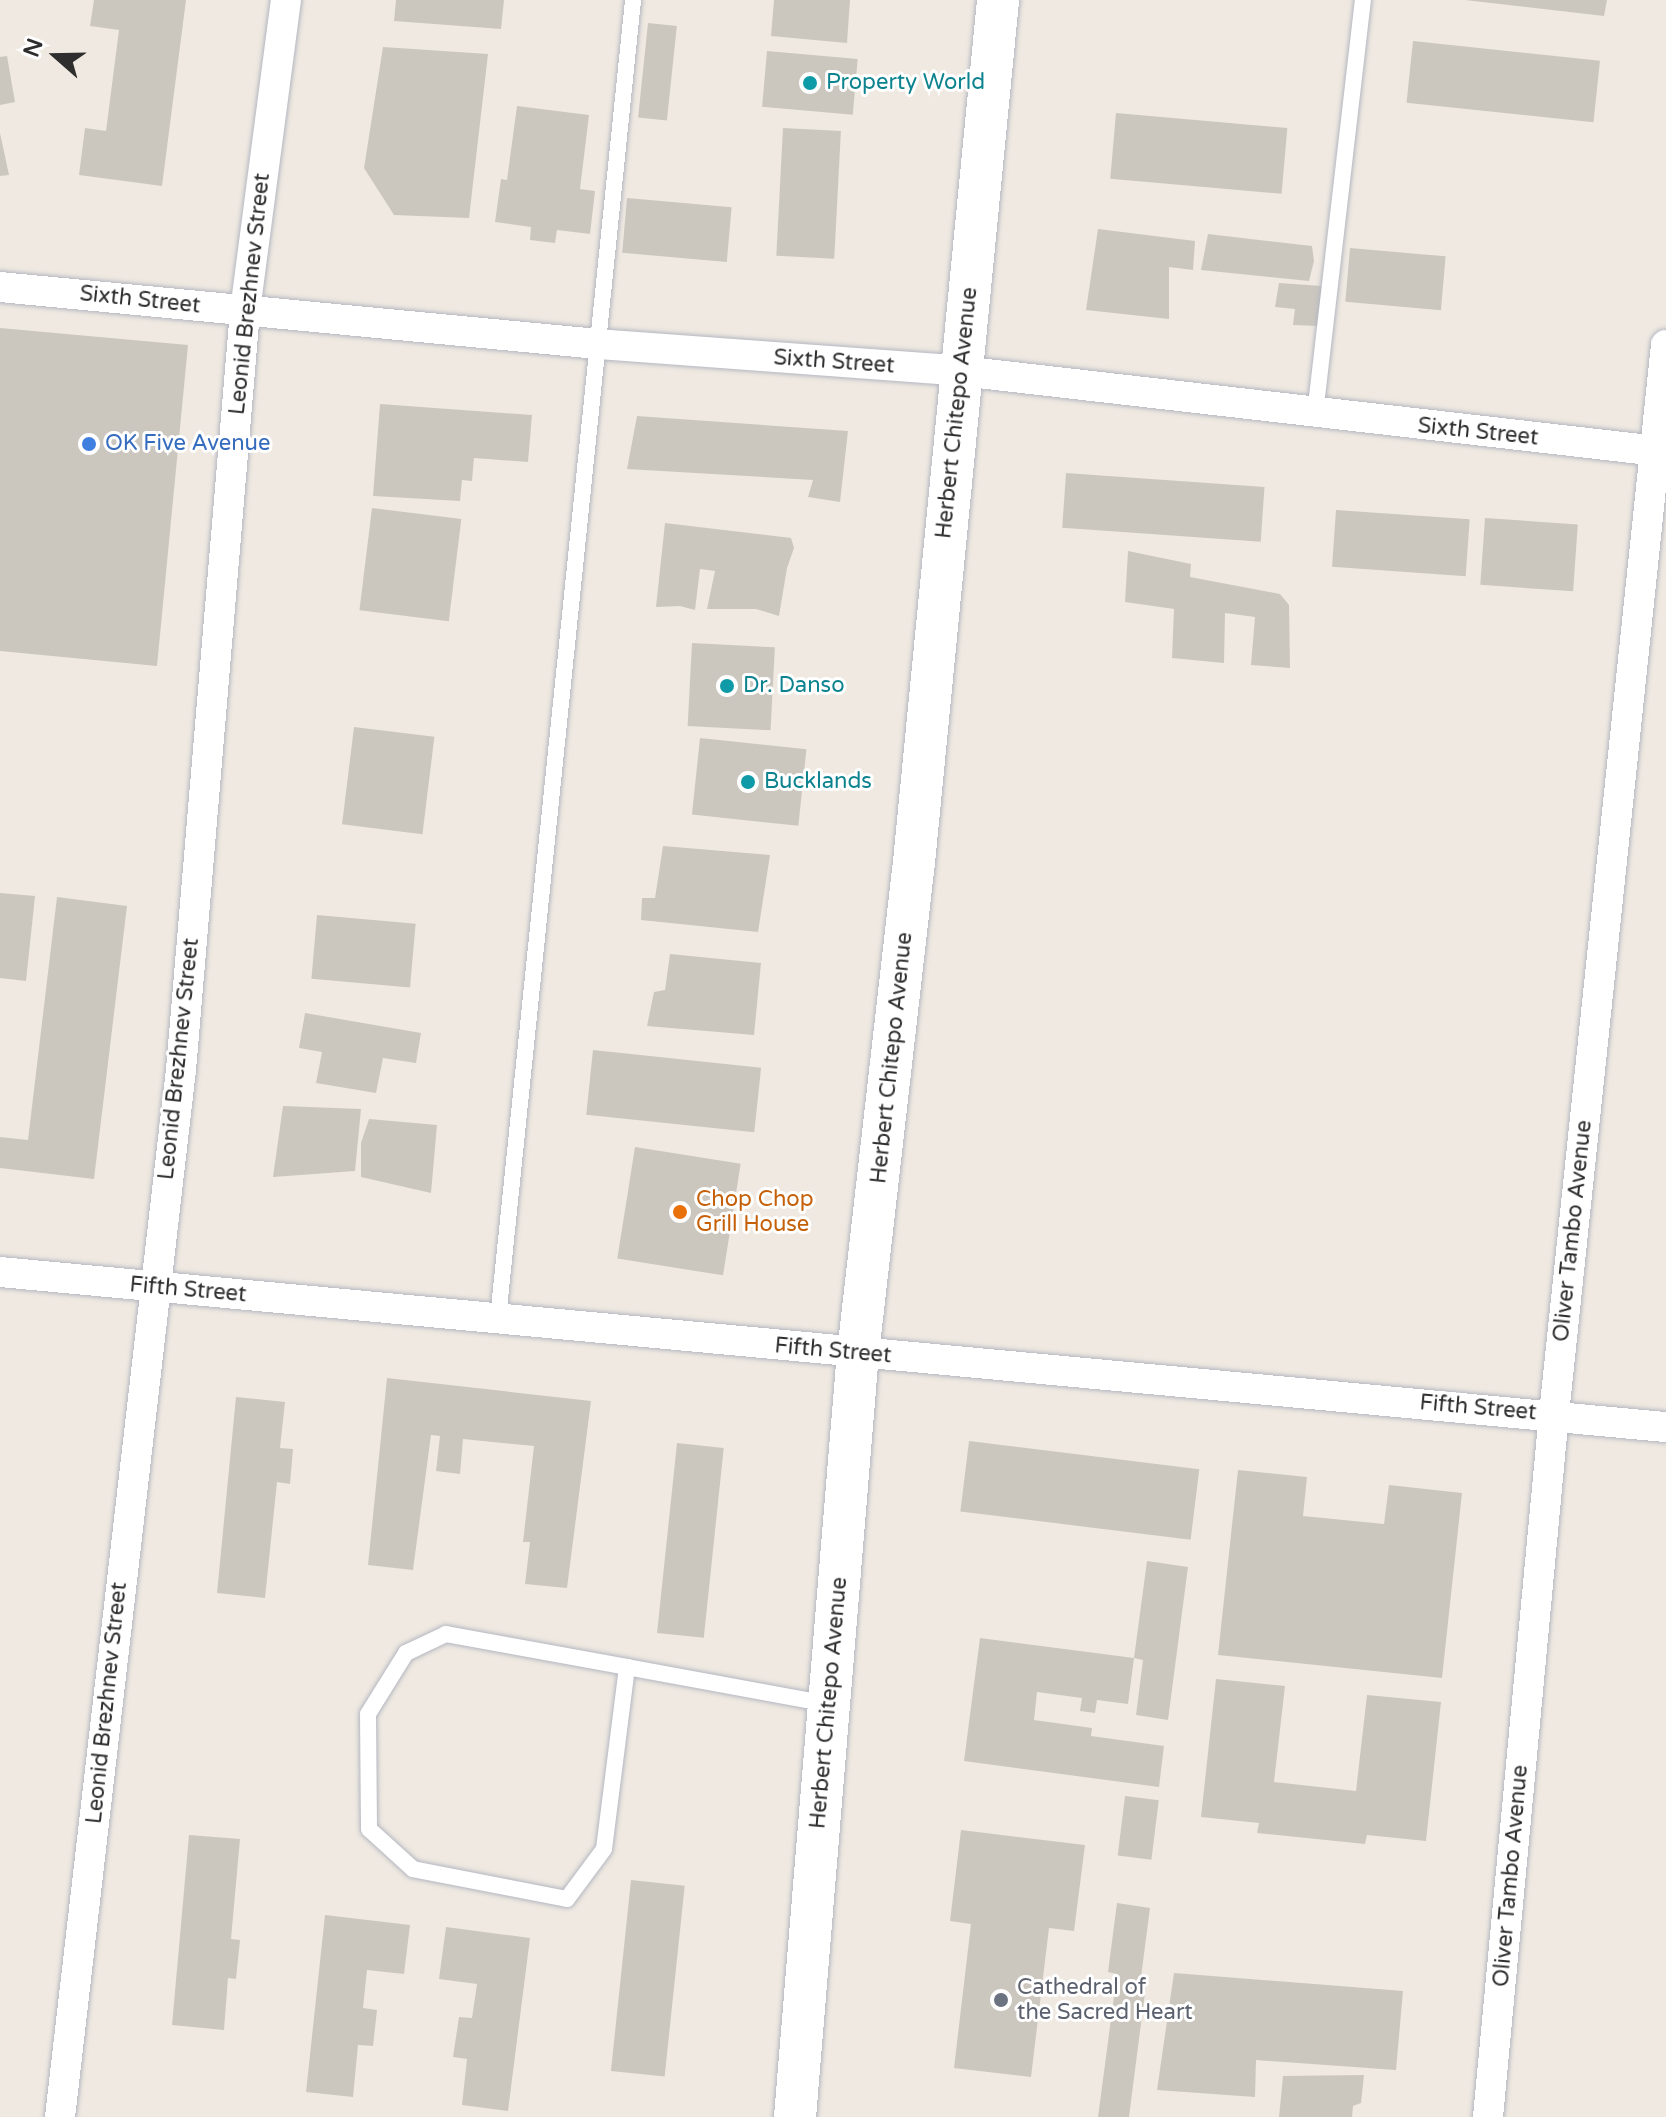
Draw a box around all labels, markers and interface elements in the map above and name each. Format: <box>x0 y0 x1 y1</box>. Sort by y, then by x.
north arrow <box>16 16 96 96</box>
text: N <box>18 35 49 61</box>
place label: Property World <box>826 70 985 96</box>
marker: Property World <box>801 74 819 92</box>
street label: Leonid Brezhnev Street <box>224 172 276 416</box>
street label: Sixth Street <box>78 281 202 319</box>
street label: Herbert Chitepo Avenue <box>931 286 983 540</box>
street label: Sixth Street <box>773 345 895 379</box>
street label: Sixth Street <box>1416 413 1540 451</box>
place label: OK Five Avenue <box>105 431 270 457</box>
marker: OK Five Avenue <box>80 435 98 453</box>
place label: Dr. Danso <box>743 673 845 699</box>
marker: Dr. Danso <box>718 677 736 695</box>
place label: Bucklands <box>764 769 872 795</box>
marker: Bucklands <box>739 773 757 791</box>
street label: Herbert Chitepo Avenue <box>866 931 918 1185</box>
street label: Leonid Brezhnev Street <box>153 937 205 1181</box>
street label: Oliver Tambo Avenue <box>1548 1119 1598 1343</box>
place label: Chop Chop Grill House <box>696 1186 814 1238</box>
marker: Chop Chop Grill House <box>671 1203 689 1221</box>
street label: Fifth Street <box>128 1272 248 1308</box>
street label: Fifth Street <box>773 1333 893 1369</box>
street label: Fifth Street <box>1418 1390 1538 1426</box>
street label: Herbert Chitepo Avenue <box>805 1576 853 1830</box>
street label: Leonid Brezhnev Street <box>81 1581 133 1825</box>
street label: Oliver Tambo Avenue <box>1488 1764 1534 1988</box>
place label: Cathedral of the Sacred Heart <box>1017 1974 1193 2026</box>
marker: Cathedral of the Sacred Heart <box>992 1991 1010 2009</box>

